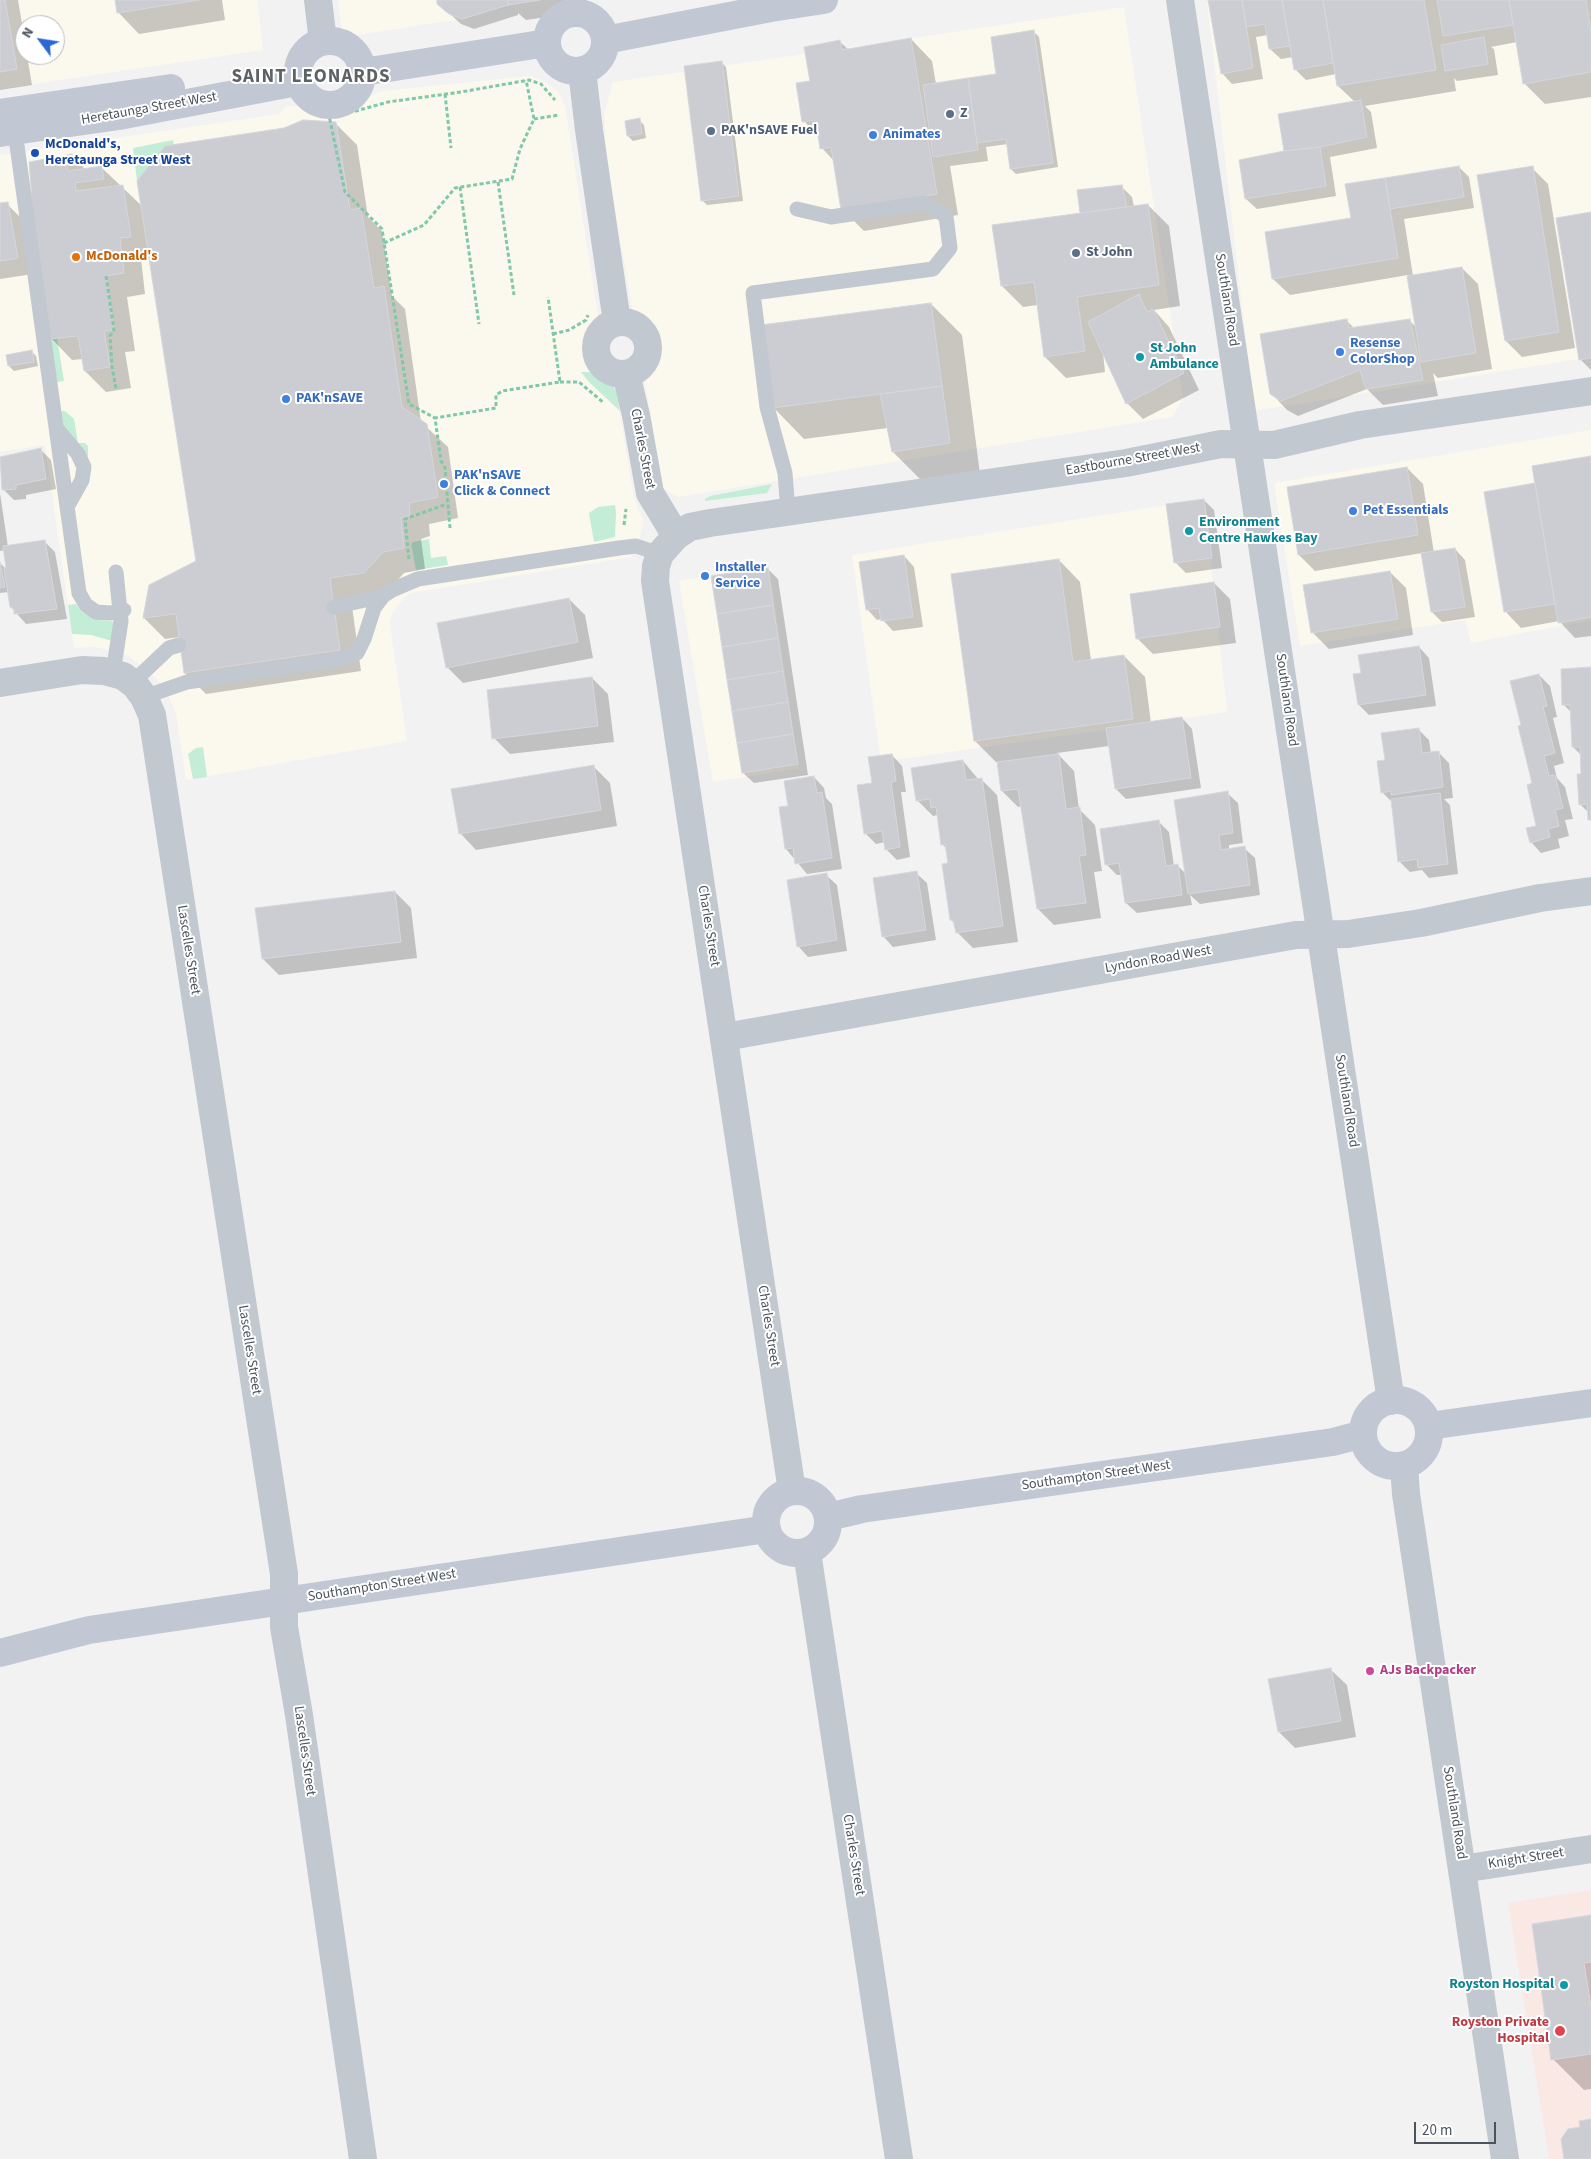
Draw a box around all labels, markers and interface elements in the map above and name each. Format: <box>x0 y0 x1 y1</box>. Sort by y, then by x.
north arrow <box>15 15 65 65</box>
text: N <box>17 24 39 42</box>
district label: SAINT LEONARDS <box>230 67 392 89</box>
street label: Heretaunga Street West <box>80 89 218 129</box>
place label: Z <box>960 106 968 122</box>
marker: Z <box>944 108 956 120</box>
place label: PAK'nSAVE Fuel <box>721 123 817 139</box>
marker: PAK'nSAVE Fuel <box>705 125 717 137</box>
place label: Animates <box>883 127 941 143</box>
marker: Animates <box>867 129 879 141</box>
place label: McDonald's, Heretaunga Street West <box>45 137 191 170</box>
marker: McDonald's, Heretaunga Street West <box>29 147 41 159</box>
place label: St John <box>1086 245 1132 261</box>
marker: St John <box>1070 247 1082 259</box>
place label: McDonald's <box>86 249 157 265</box>
marker: McDonald's <box>70 251 82 263</box>
street label: Southland Road <box>1210 252 1242 348</box>
place label: Resense ColorShop <box>1350 336 1415 368</box>
place label: St John Ambulance <box>1150 341 1219 374</box>
marker: Resense ColorShop <box>1334 346 1346 358</box>
marker: St John Ambulance <box>1134 351 1146 363</box>
place label: PAK'nSAVE <box>296 391 363 407</box>
marker: PAK'nSAVE <box>280 393 292 405</box>
street label: Charles Street <box>626 407 658 491</box>
street label: Eastbourne Street West <box>1065 440 1201 480</box>
place label: PAK'nSAVE Click & Connect <box>454 468 550 501</box>
marker: PAK'nSAVE Click & Connect <box>438 478 450 490</box>
place label: Pet Essentials <box>1363 503 1448 519</box>
marker: Pet Essentials <box>1347 505 1359 517</box>
place label: Environment Centre Hawkes Bay <box>1199 515 1318 548</box>
marker: Environment Centre Hawkes Bay <box>1183 525 1195 537</box>
place label: Installer Service <box>715 560 766 592</box>
marker: Installer Service <box>699 570 711 582</box>
street label: Southland Road <box>1271 652 1301 748</box>
street label: Charles Street <box>693 884 723 968</box>
street label: Lascelles Street <box>173 904 203 996</box>
street label: Lyndon Road West <box>1104 942 1212 978</box>
street label: Southland Road <box>1330 1053 1362 1149</box>
street label: Charles Street <box>753 1284 783 1368</box>
street label: Lascelles Street <box>234 1304 264 1396</box>
street label: Southampton Street West <box>1021 1457 1171 1495</box>
street label: Southampton Street West <box>307 1566 457 1606</box>
place label: AJs Backpacker <box>1380 1663 1476 1679</box>
marker: AJs Backpacker <box>1364 1665 1376 1677</box>
street label: Lascelles Street <box>289 1705 319 1797</box>
street label: Southland Road <box>1438 1765 1470 1861</box>
street label: Charles Street <box>838 1813 868 1897</box>
street label: Knight Street <box>1487 1845 1565 1873</box>
place label: Royston Hospital <box>1449 1977 1554 1993</box>
marker: Royston Hospital <box>1558 1979 1570 1991</box>
place label: Royston Private Hospital <box>1452 2015 1549 2048</box>
marker: Royston Private Hospital <box>1553 2024 1567 2038</box>
scale bar <box>1416 2112 1498 2144</box>
text: 20 m <box>1422 2120 1452 2141</box>

